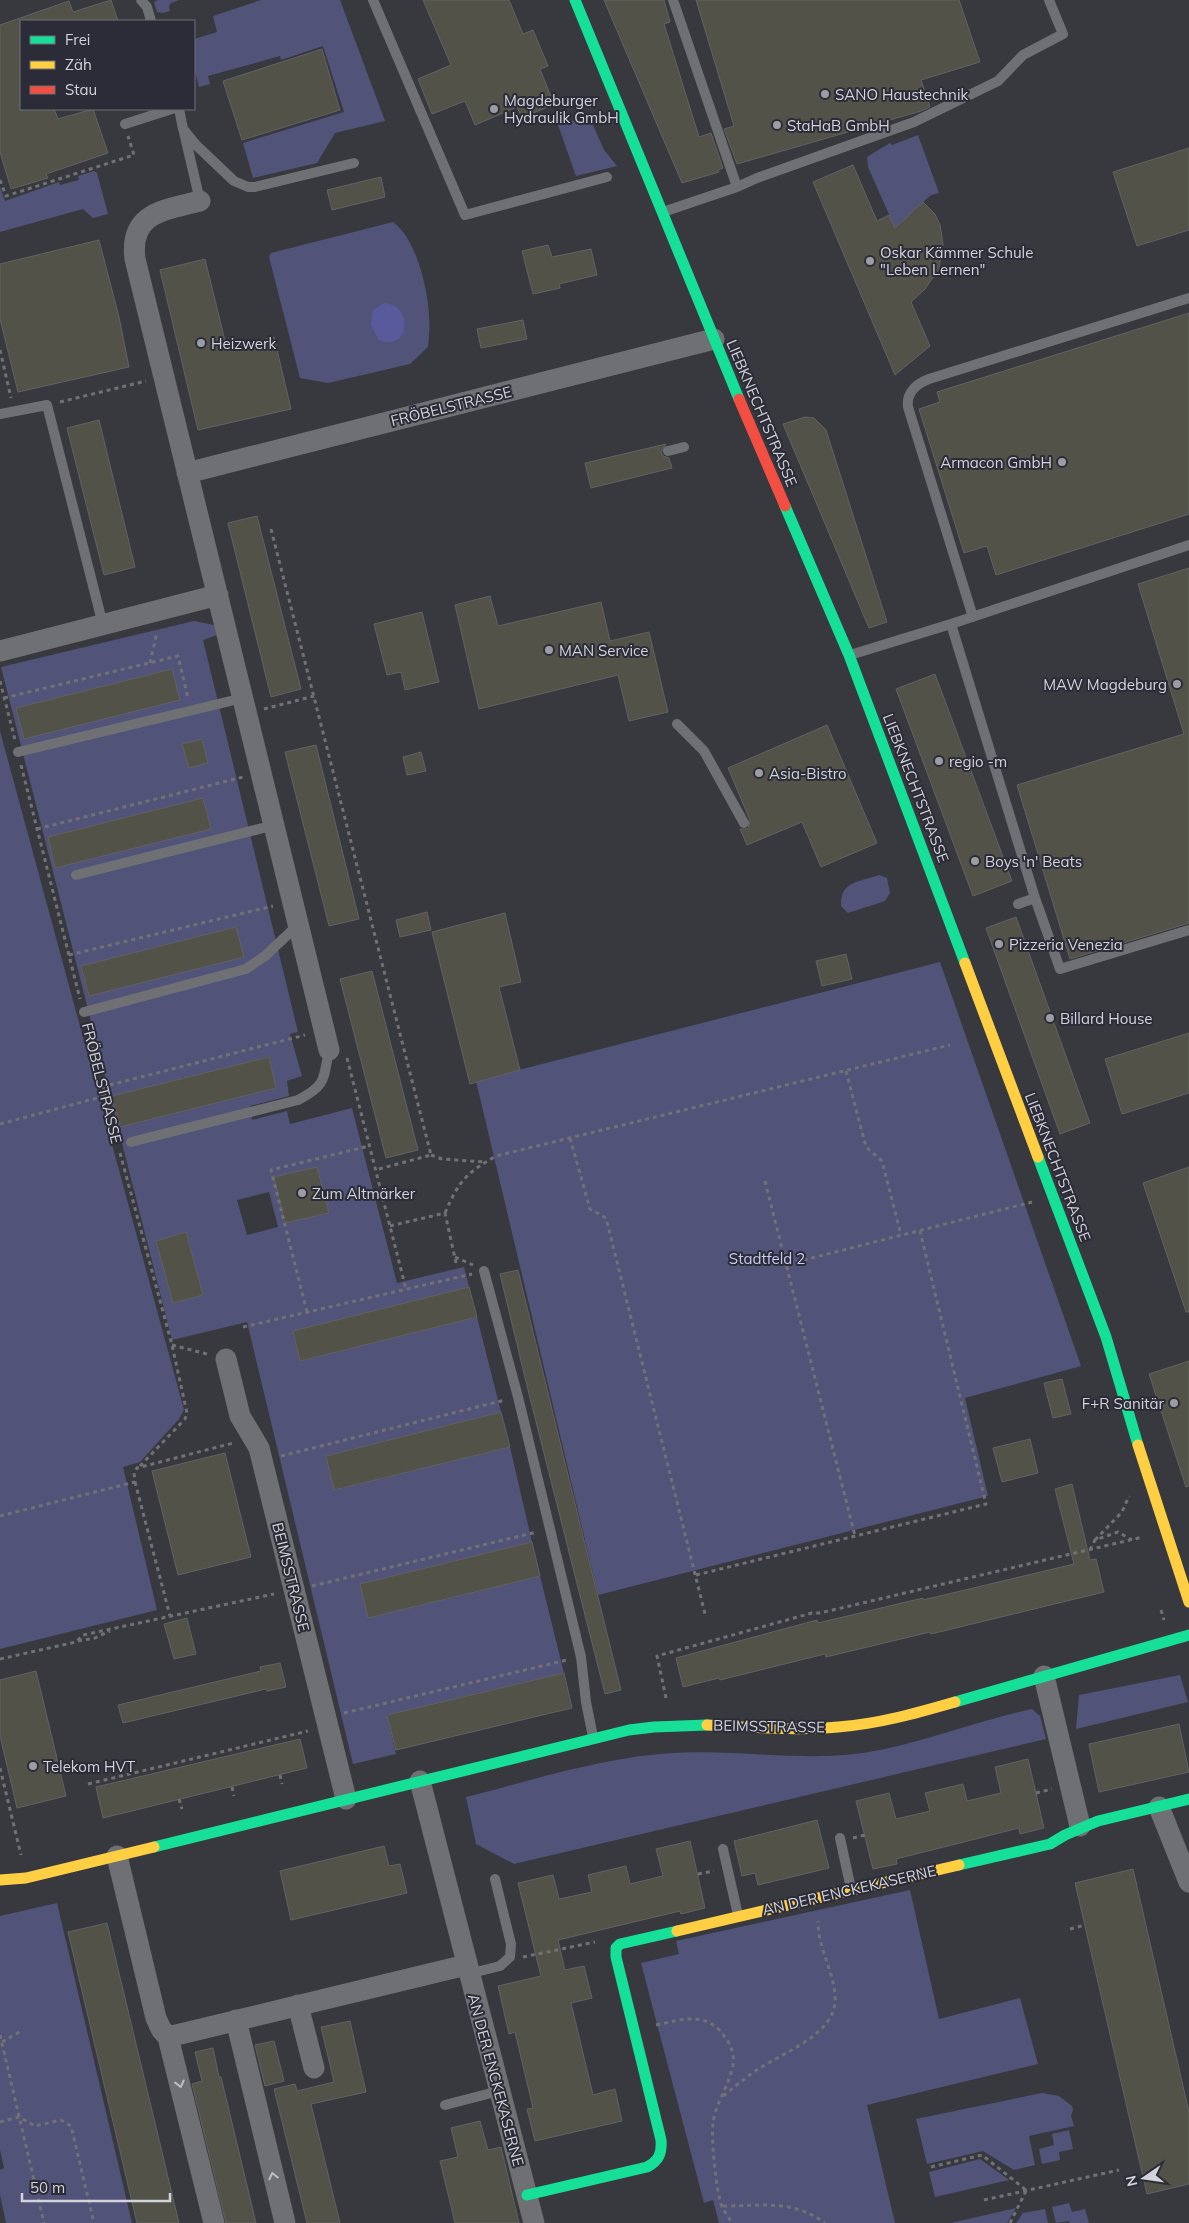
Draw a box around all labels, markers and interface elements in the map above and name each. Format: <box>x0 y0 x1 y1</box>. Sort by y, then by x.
legend <box>20 20 195 110</box>
text: Frei <box>65 30 90 49</box>
text: Zäh <box>65 55 92 74</box>
text: Stau <box>65 80 97 99</box>
place label: SANO Haustechnik <box>835 85 968 104</box>
marker: SANO Haustechnik <box>819 88 831 100</box>
place label: Magdeburger Hydraulik GmbH <box>504 91 619 127</box>
marker: Magdeburger Hydraulik GmbH <box>488 103 500 115</box>
place label: StaHaB GmbH <box>787 116 890 135</box>
marker: StaHaB GmbH <box>771 119 783 131</box>
place label: Oskar Kämmer Schule "Leben Lernen" <box>880 243 1033 279</box>
marker: Oskar Kämmer Schule "Leben Lernen" <box>864 255 876 267</box>
place label: Heizwerk <box>211 334 276 353</box>
marker: Heizwerk <box>195 337 207 349</box>
street label: LIEBKNECHTSTRASSE <box>722 337 802 490</box>
street label: FRÖBELSTRASSE <box>389 382 514 430</box>
place label: Armacon GmbH <box>940 453 1052 472</box>
marker: Armacon GmbH <box>1056 456 1068 468</box>
place label: MAN Service <box>559 641 648 660</box>
marker: MAN Service <box>543 644 555 656</box>
place label: MAW Magdeburg <box>1043 675 1167 694</box>
marker: MAW Magdeburg <box>1171 678 1183 690</box>
street label: LIEBKNECHTSTRASSE <box>879 711 953 865</box>
place label: regio -m <box>949 752 1007 771</box>
marker: regio -m <box>933 755 945 767</box>
place label: Asia-Bistro <box>769 764 847 783</box>
marker: Asia-Bistro <box>753 767 765 779</box>
place label: Boys 'n' Beats <box>985 852 1082 871</box>
marker: Boys 'n' Beats <box>969 855 981 867</box>
place label: Pizzeria Venezia <box>1009 935 1123 954</box>
marker: Pizzeria Venezia <box>993 938 1005 950</box>
place label: Billard House <box>1060 1009 1153 1028</box>
marker: Billard House <box>1044 1012 1056 1024</box>
street label: FRÖBELSTRASSE <box>78 1021 126 1146</box>
street label: LIEBKNECHTSTRASSE <box>1021 1090 1095 1244</box>
place label: Zum Altmärker <box>312 1184 416 1203</box>
marker: Zum Altmärker <box>296 1187 308 1199</box>
park label: Stadtfeld 2 <box>729 1249 805 1268</box>
place label: F+R Sanitär <box>1082 1394 1165 1413</box>
marker: F+R Sanitär <box>1168 1397 1180 1409</box>
street label: BEIMSSTRASSE <box>268 1520 314 1634</box>
street label: BEIMSSTRASSE <box>713 1716 825 1736</box>
place label: Telekom HVT <box>43 1757 135 1776</box>
marker: Telekom HVT <box>27 1760 39 1772</box>
street label: AN DER ENCKEKASERNE <box>760 1861 938 1919</box>
street label: AN DER ENCKEKASERNE <box>464 1992 528 2168</box>
one-way arrow <box>174 2080 185 2089</box>
north arrow <box>1119 2153 1169 2203</box>
scale bar <box>22 2170 170 2202</box>
one-way arrow <box>268 2171 279 2180</box>
text: N <box>1121 2174 1141 2188</box>
text: 50 m <box>30 2178 65 2197</box>

